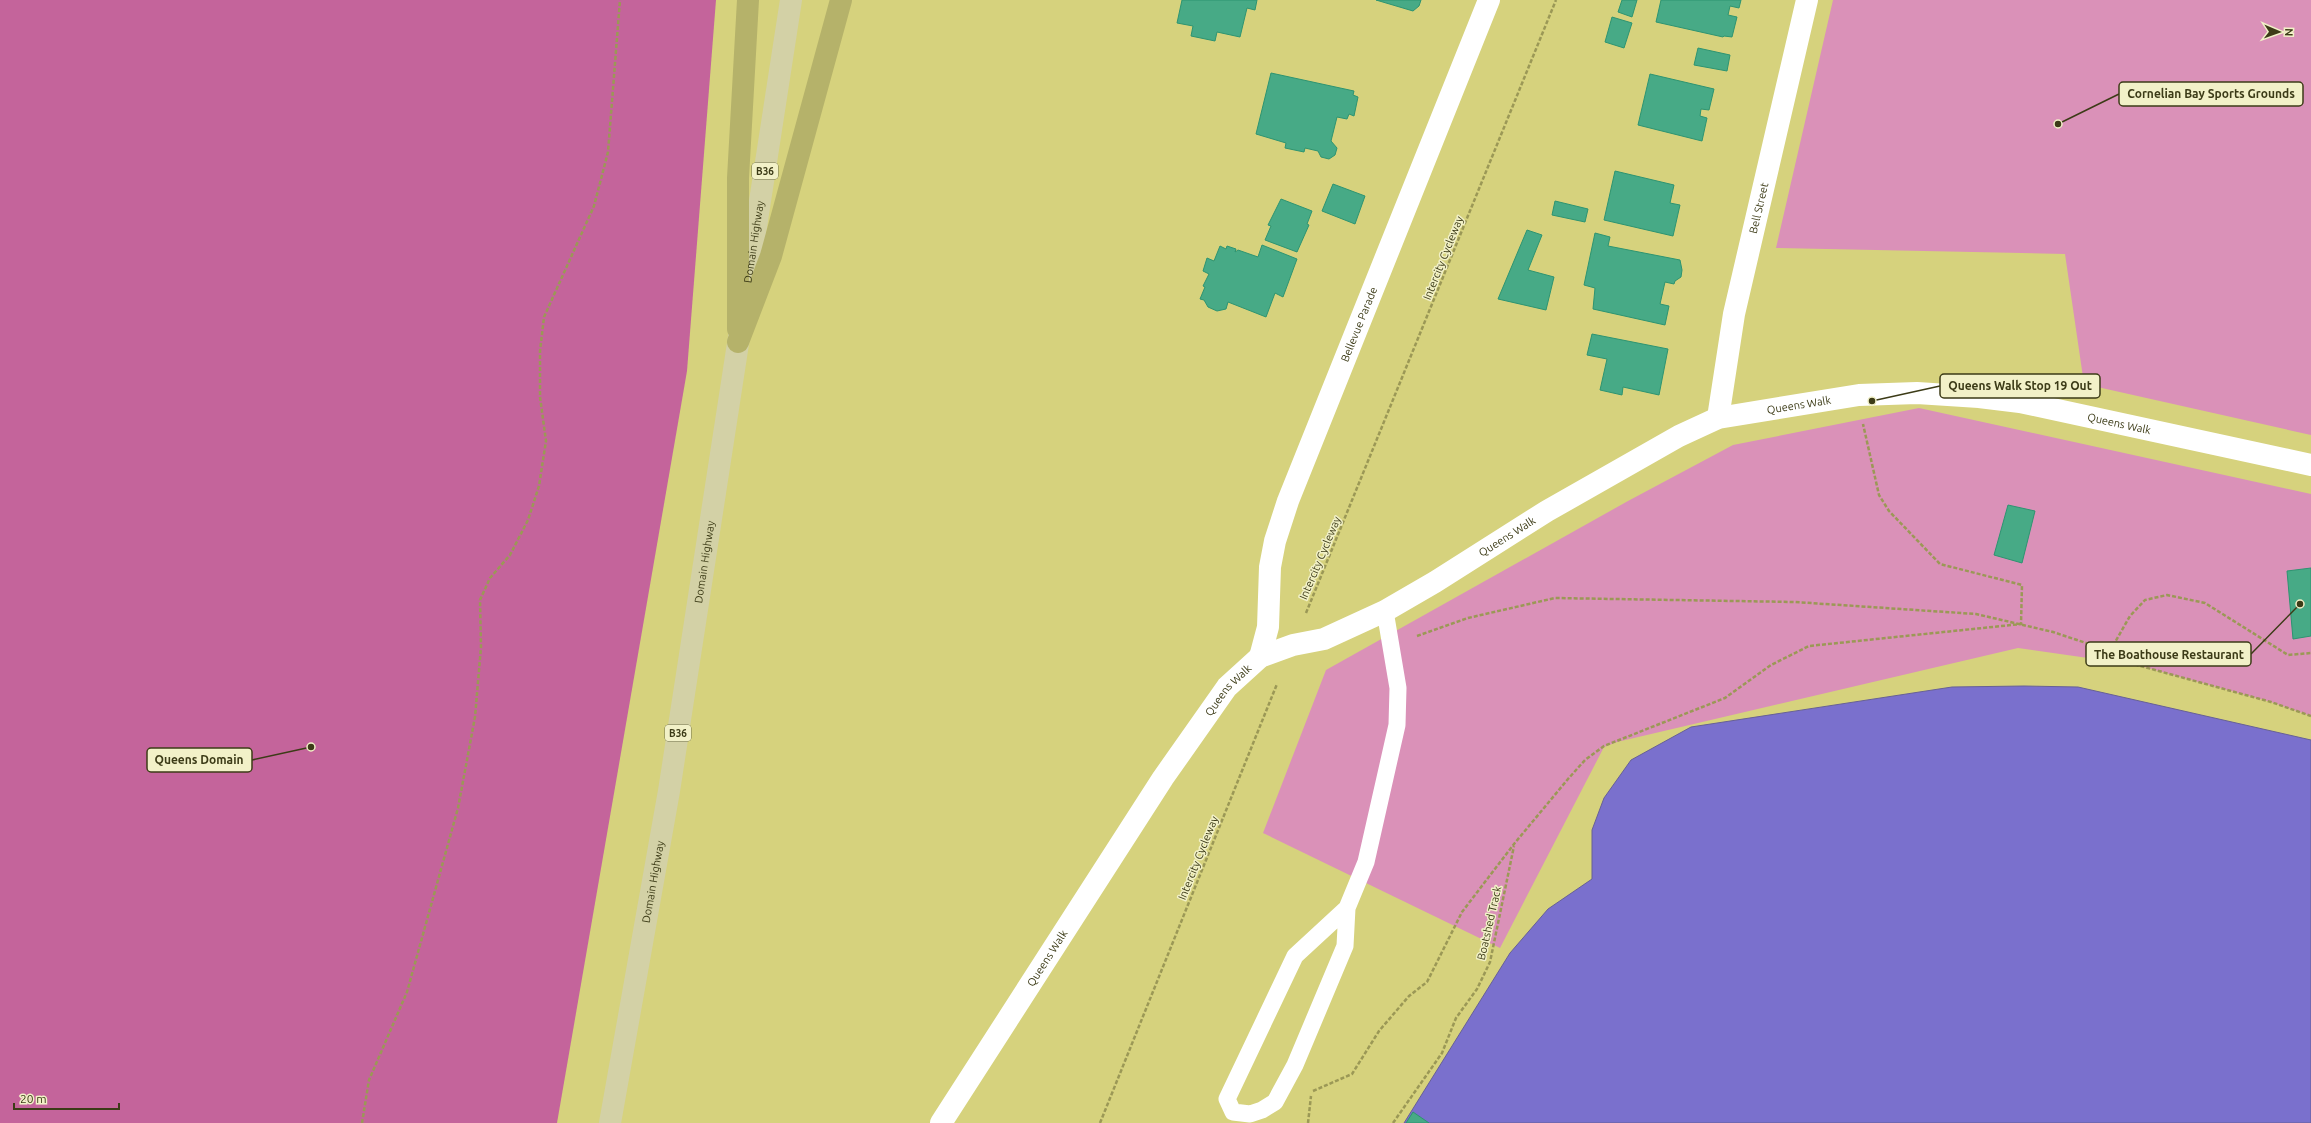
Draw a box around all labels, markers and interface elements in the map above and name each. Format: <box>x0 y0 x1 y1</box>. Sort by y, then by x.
north arrow <box>2259 12 2299 52</box>
text: N <box>2283 28 2295 37</box>
callout: Cornelian Bay Sports Grounds <box>2119 82 2303 106</box>
text: Cornelian Bay Sports Grounds <box>2127 87 2295 100</box>
road number: B36 <box>752 163 778 179</box>
street label: Bell Street <box>1747 181 1771 235</box>
street label: Domain Highway <box>741 199 766 284</box>
street label: Intercity Cycleway <box>1421 214 1466 302</box>
street label: Bellevue Parade <box>1338 285 1379 364</box>
callout: Queens Walk Stop 19 Out <box>1940 374 2100 398</box>
text: Queens Walk Stop 19 Out <box>1948 379 2092 392</box>
street label: Queens Walk <box>1766 394 1832 416</box>
street label: Queens Walk <box>2086 411 2153 436</box>
street label: Intercity Cycleway <box>1297 514 1343 601</box>
street label: Queens Walk <box>1477 514 1538 559</box>
street label: Domain Highway <box>692 519 717 604</box>
callout: The Boathouse Restaurant <box>2086 642 2251 666</box>
text: The Boathouse Restaurant <box>2094 648 2244 661</box>
street label: Queens Walk <box>1203 662 1254 718</box>
road number: B36 <box>665 725 691 741</box>
callout: Queens Domain <box>147 748 252 772</box>
text: Queens Domain <box>154 753 244 766</box>
street label: Intercity Cycleway <box>1176 814 1221 902</box>
street label: Domain Highway <box>640 839 666 924</box>
street label: Boatshed Track <box>1475 884 1503 961</box>
street label: Queens Walk <box>1025 927 1070 989</box>
scale bar <box>14 1085 119 1111</box>
text: 20 m <box>20 1092 47 1105</box>

